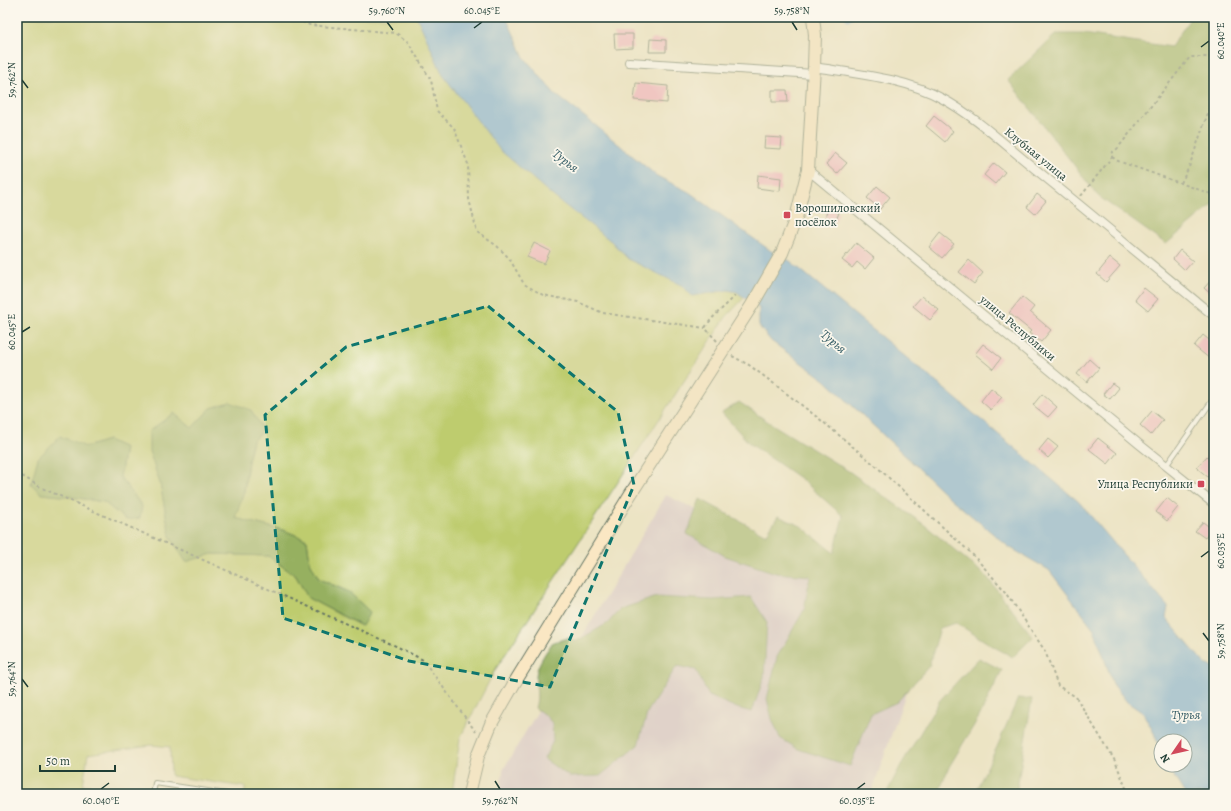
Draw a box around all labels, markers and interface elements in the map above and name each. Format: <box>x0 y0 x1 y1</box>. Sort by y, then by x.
text: 59.760°N <box>369 4 405 17</box>
text: 60.045°E <box>464 4 500 17</box>
text: 59.758°N <box>774 4 810 17</box>
text: 60.040°E <box>1214 22 1227 60</box>
text: 59.762°N <box>5 62 18 98</box>
street label: Клубная улица <box>1001 124 1071 185</box>
water label: Турья <box>549 145 582 176</box>
place label: Ворошиловский посёлок <box>795 200 881 230</box>
marker: Ворошиловский посёлок <box>782 210 792 220</box>
street label: улица Республики <box>976 291 1059 365</box>
text: 60.045°E <box>5 314 18 350</box>
water label: Турья <box>817 326 850 357</box>
place label: Улица Республики <box>1098 476 1193 492</box>
marker: Улица Республики <box>1196 479 1206 489</box>
text: 60.035°E <box>1214 533 1227 569</box>
text: 59.758°N <box>1214 623 1227 659</box>
text: 59.764°N <box>5 661 18 697</box>
water label: Турья <box>1172 706 1201 723</box>
north arrow <box>1153 733 1193 773</box>
scale bar <box>40 747 115 773</box>
text: N <box>1157 751 1174 766</box>
text: 50 m <box>46 753 70 769</box>
text: 60.040°E <box>82 794 120 807</box>
text: 59.762°N <box>482 794 518 807</box>
text: 60.035°E <box>839 794 875 807</box>

